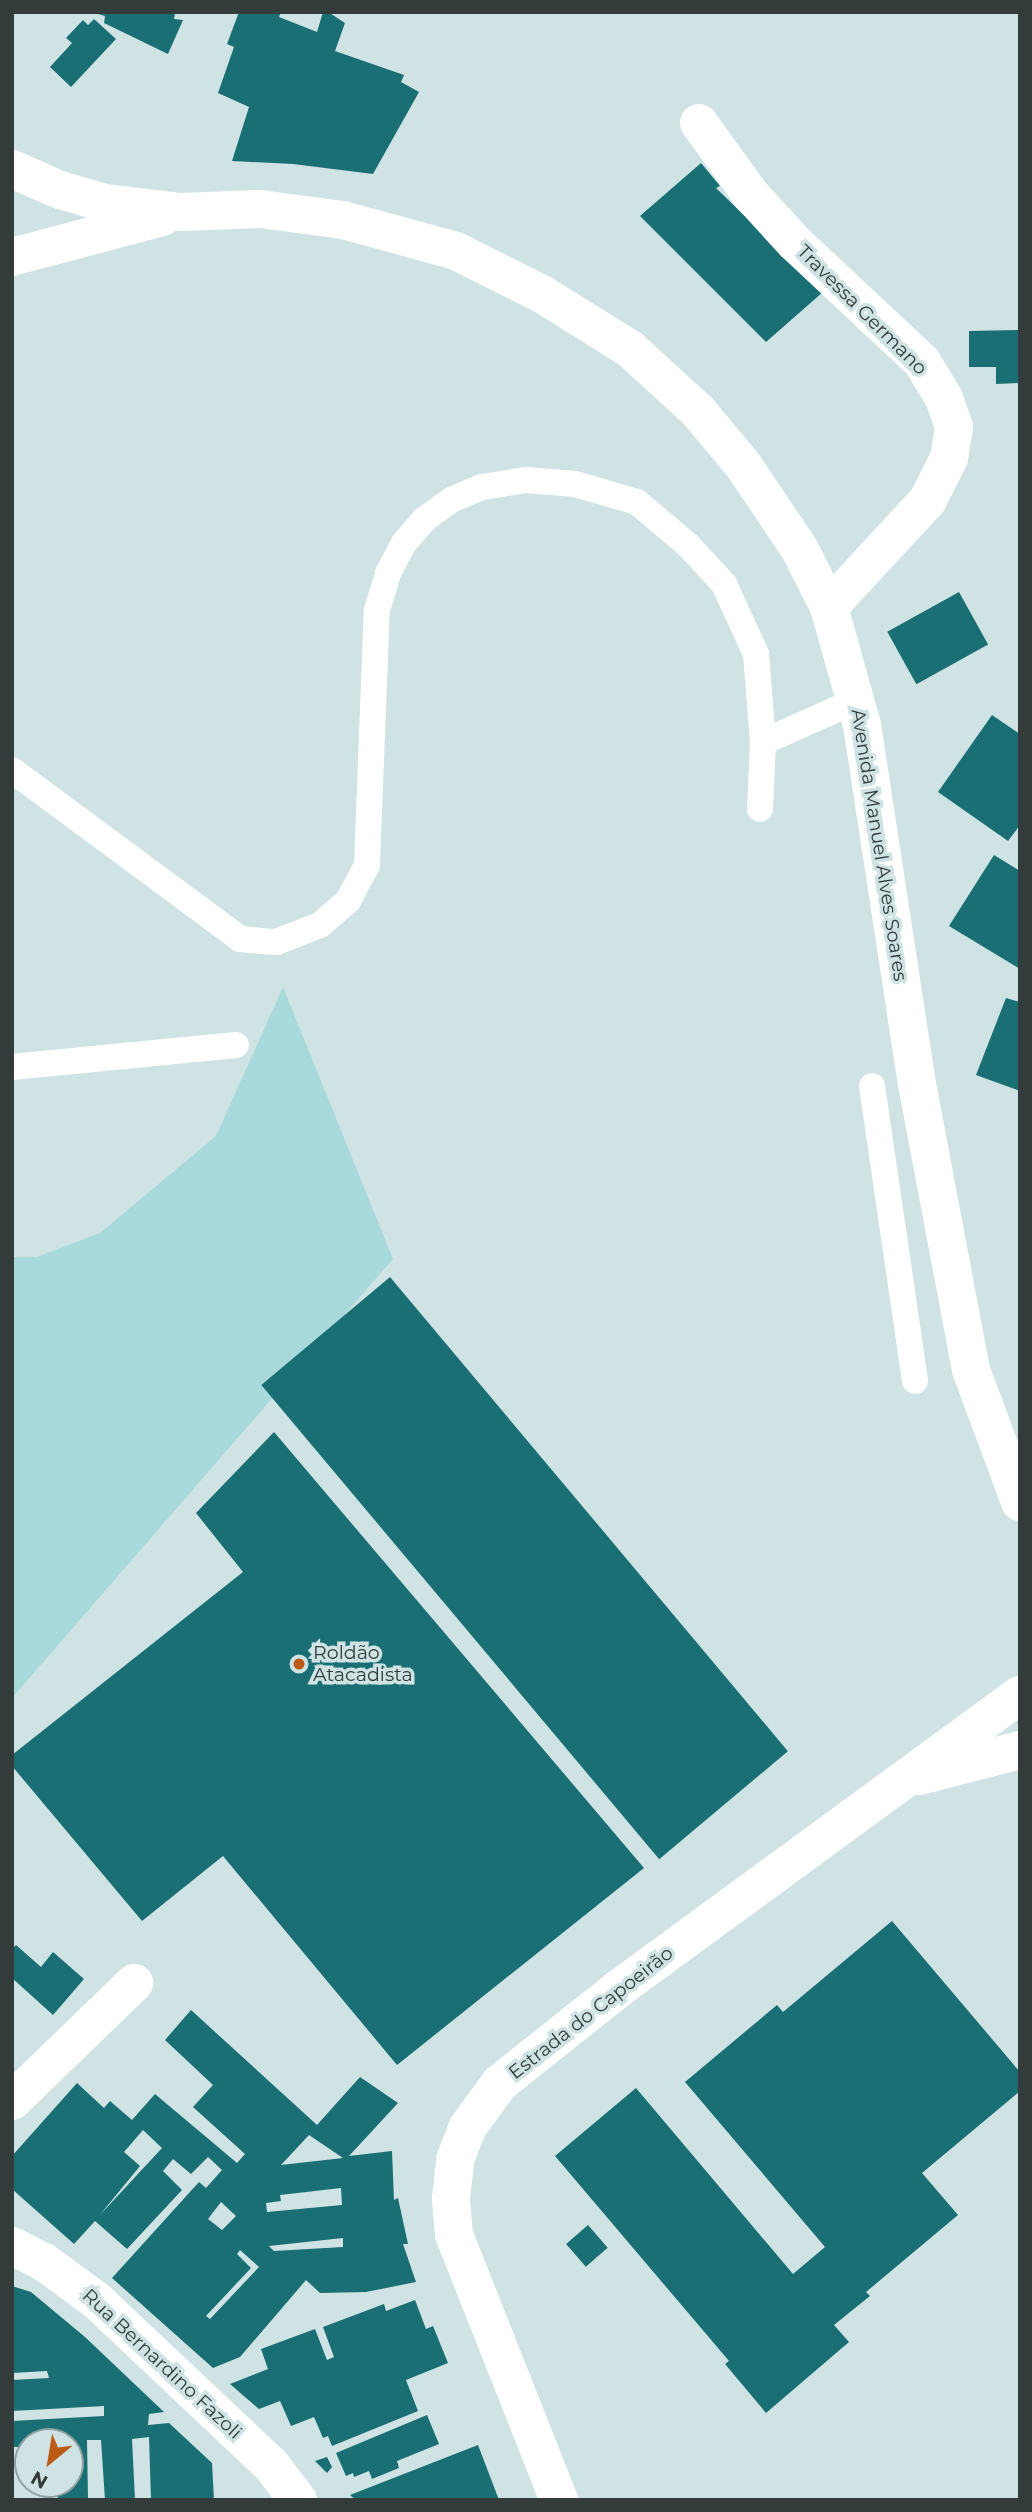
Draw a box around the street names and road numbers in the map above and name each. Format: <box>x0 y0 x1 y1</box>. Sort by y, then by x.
street label: Travessa Germano <box>792 240 932 380</box>
street label: Avenida Manuel Alves Soares <box>846 707 912 983</box>
street label: Estrada do Capoeirão <box>504 1942 678 2084</box>
street label: Rua Bernardino Fazoli <box>78 2284 246 2444</box>

